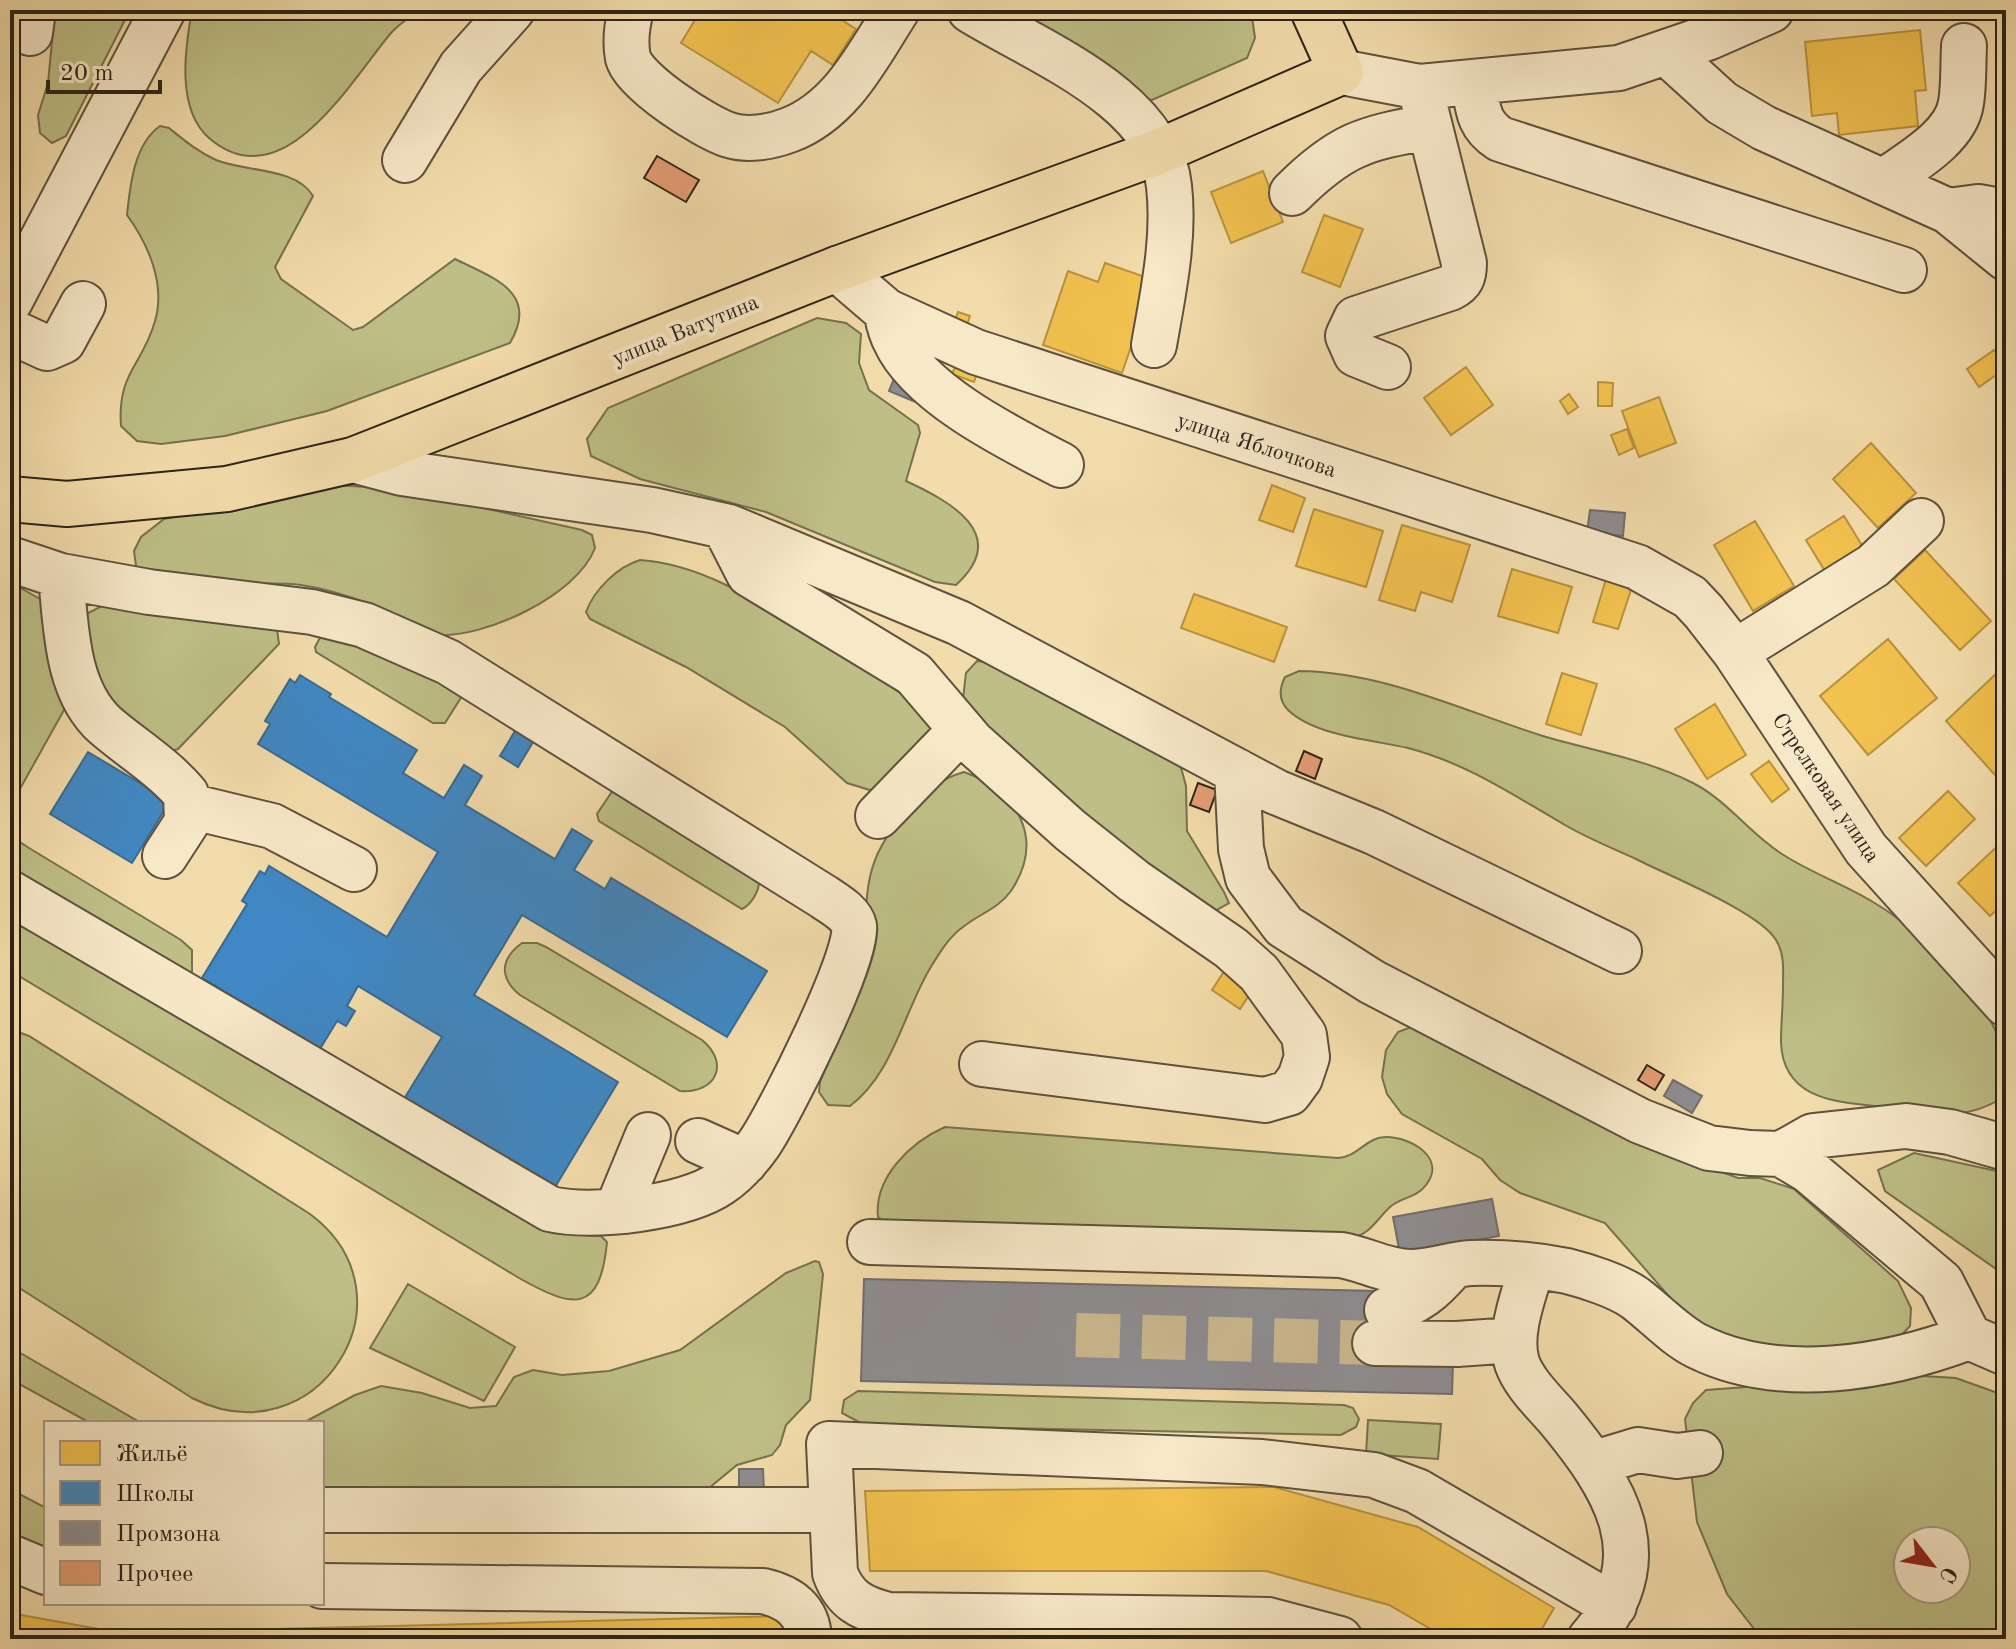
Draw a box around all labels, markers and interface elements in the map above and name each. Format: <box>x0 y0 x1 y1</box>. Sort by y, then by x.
scale bar <box>48 44 160 94</box>
text: 20 m <box>60 62 114 86</box>
street label: улица Ватутина <box>609 291 762 370</box>
street label: улица Яблочкова <box>1174 410 1339 482</box>
street label: Стрелковая улица <box>1767 709 1883 867</box>
legend <box>44 1421 324 1605</box>
text: Жильё <box>116 1443 187 1467</box>
text: Школы <box>116 1483 194 1507</box>
text: Промзона <box>116 1523 221 1547</box>
north arrow <box>1892 1525 1972 1605</box>
text: С <box>1934 1562 1961 1586</box>
text: Прочее <box>116 1563 193 1587</box>

